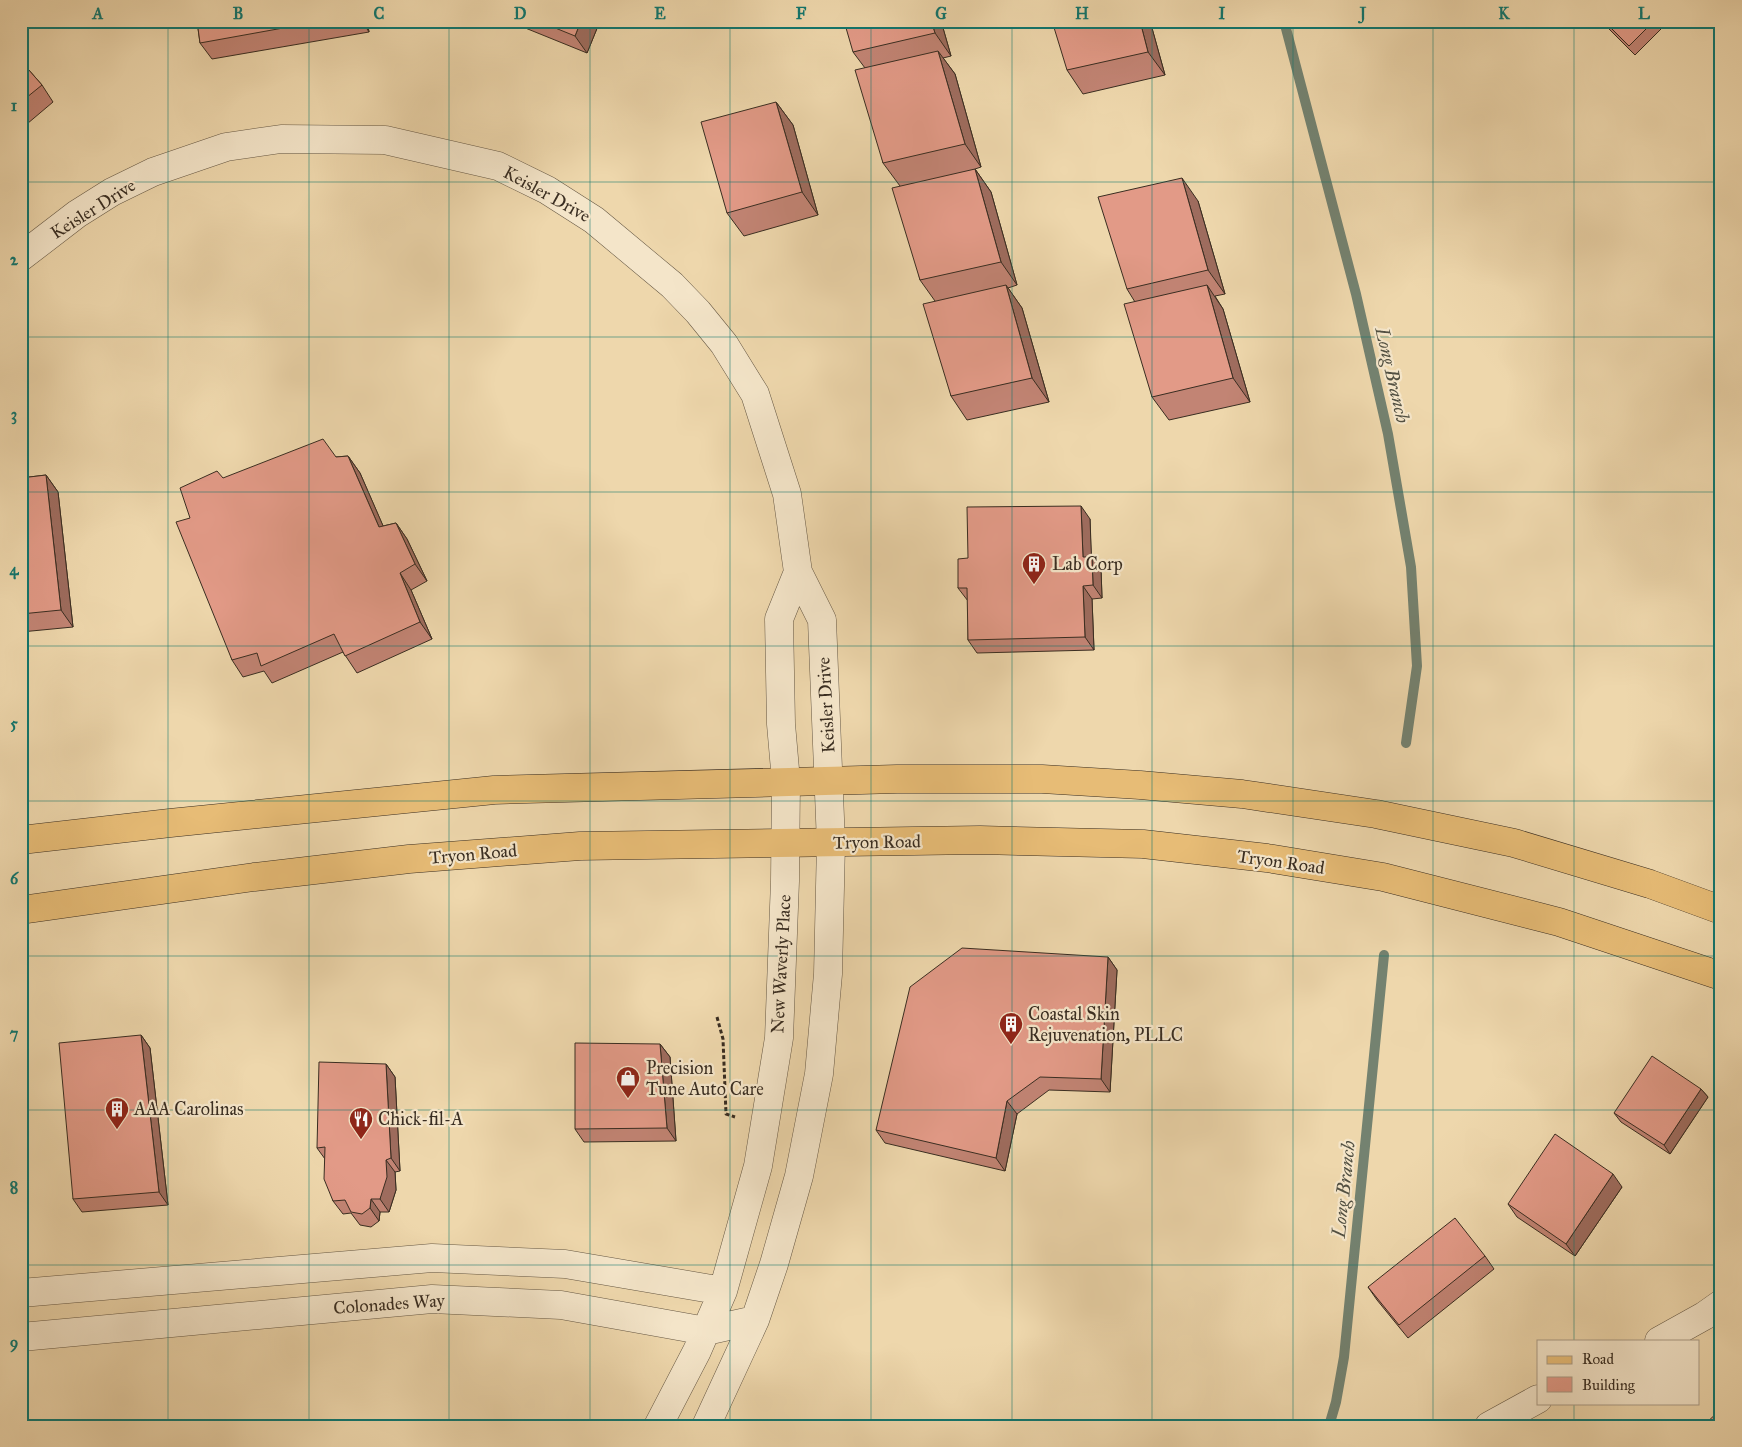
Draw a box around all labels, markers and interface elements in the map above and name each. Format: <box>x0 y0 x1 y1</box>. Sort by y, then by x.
text: A <box>92 4 104 23</box>
text: B <box>233 4 243 23</box>
text: C <box>374 4 385 23</box>
text: D <box>514 4 527 23</box>
text: E <box>654 4 666 23</box>
text: F <box>796 4 807 23</box>
text: G <box>935 4 947 23</box>
text: H <box>1075 4 1089 23</box>
text: I <box>1219 4 1226 23</box>
text: J <box>1358 4 1367 24</box>
text: K <box>1498 4 1510 23</box>
text: L <box>1638 4 1650 23</box>
text: 1 <box>11 96 18 115</box>
street label: Keisler Drive <box>500 161 594 227</box>
street label: Keisler Drive <box>46 174 140 244</box>
text: 2 <box>10 250 19 269</box>
water label: Long Branch <box>1370 324 1415 425</box>
text: 3 <box>11 405 17 425</box>
building icon: Lab Corp <box>1021 551 1047 585</box>
place label: Lab Corp <box>1052 553 1123 575</box>
text: 4 <box>10 560 20 580</box>
street label: Keisler Drive <box>812 656 840 754</box>
text: 5 <box>10 714 18 733</box>
street label: Tryon Road <box>833 830 921 854</box>
street label: Tryon Road <box>428 839 518 869</box>
street label: Tryon Road <box>1236 845 1326 879</box>
text: 6 <box>10 869 19 888</box>
street label: New Waverly Place <box>766 894 796 1034</box>
place label: Coastal Skin Rejuvenation, PLLC <box>1028 1003 1183 1046</box>
building icon: Coastal Skin Rejuvenation, PLLC <box>998 1011 1024 1045</box>
text: 7 <box>10 1024 19 1043</box>
place label: Precision Tune Auto Care <box>646 1057 764 1100</box>
shop icon: Precision Tune Auto Care <box>615 1065 641 1099</box>
building icon: AAA Carolinas <box>104 1096 130 1130</box>
place label: AAA Carolinas <box>133 1098 244 1120</box>
restaurant icon: Chick-fil-A <box>348 1106 374 1140</box>
place label: Chick-fil-A <box>378 1108 463 1130</box>
water label: Long Branch <box>1327 1139 1360 1240</box>
text: 8 <box>10 1178 18 1197</box>
street label: Colonades Way <box>332 1289 446 1319</box>
text: 9 <box>10 1333 18 1353</box>
legend <box>1537 1340 1700 1404</box>
text: Road <box>1582 1350 1614 1368</box>
text: Building <box>1582 1376 1636 1394</box>

